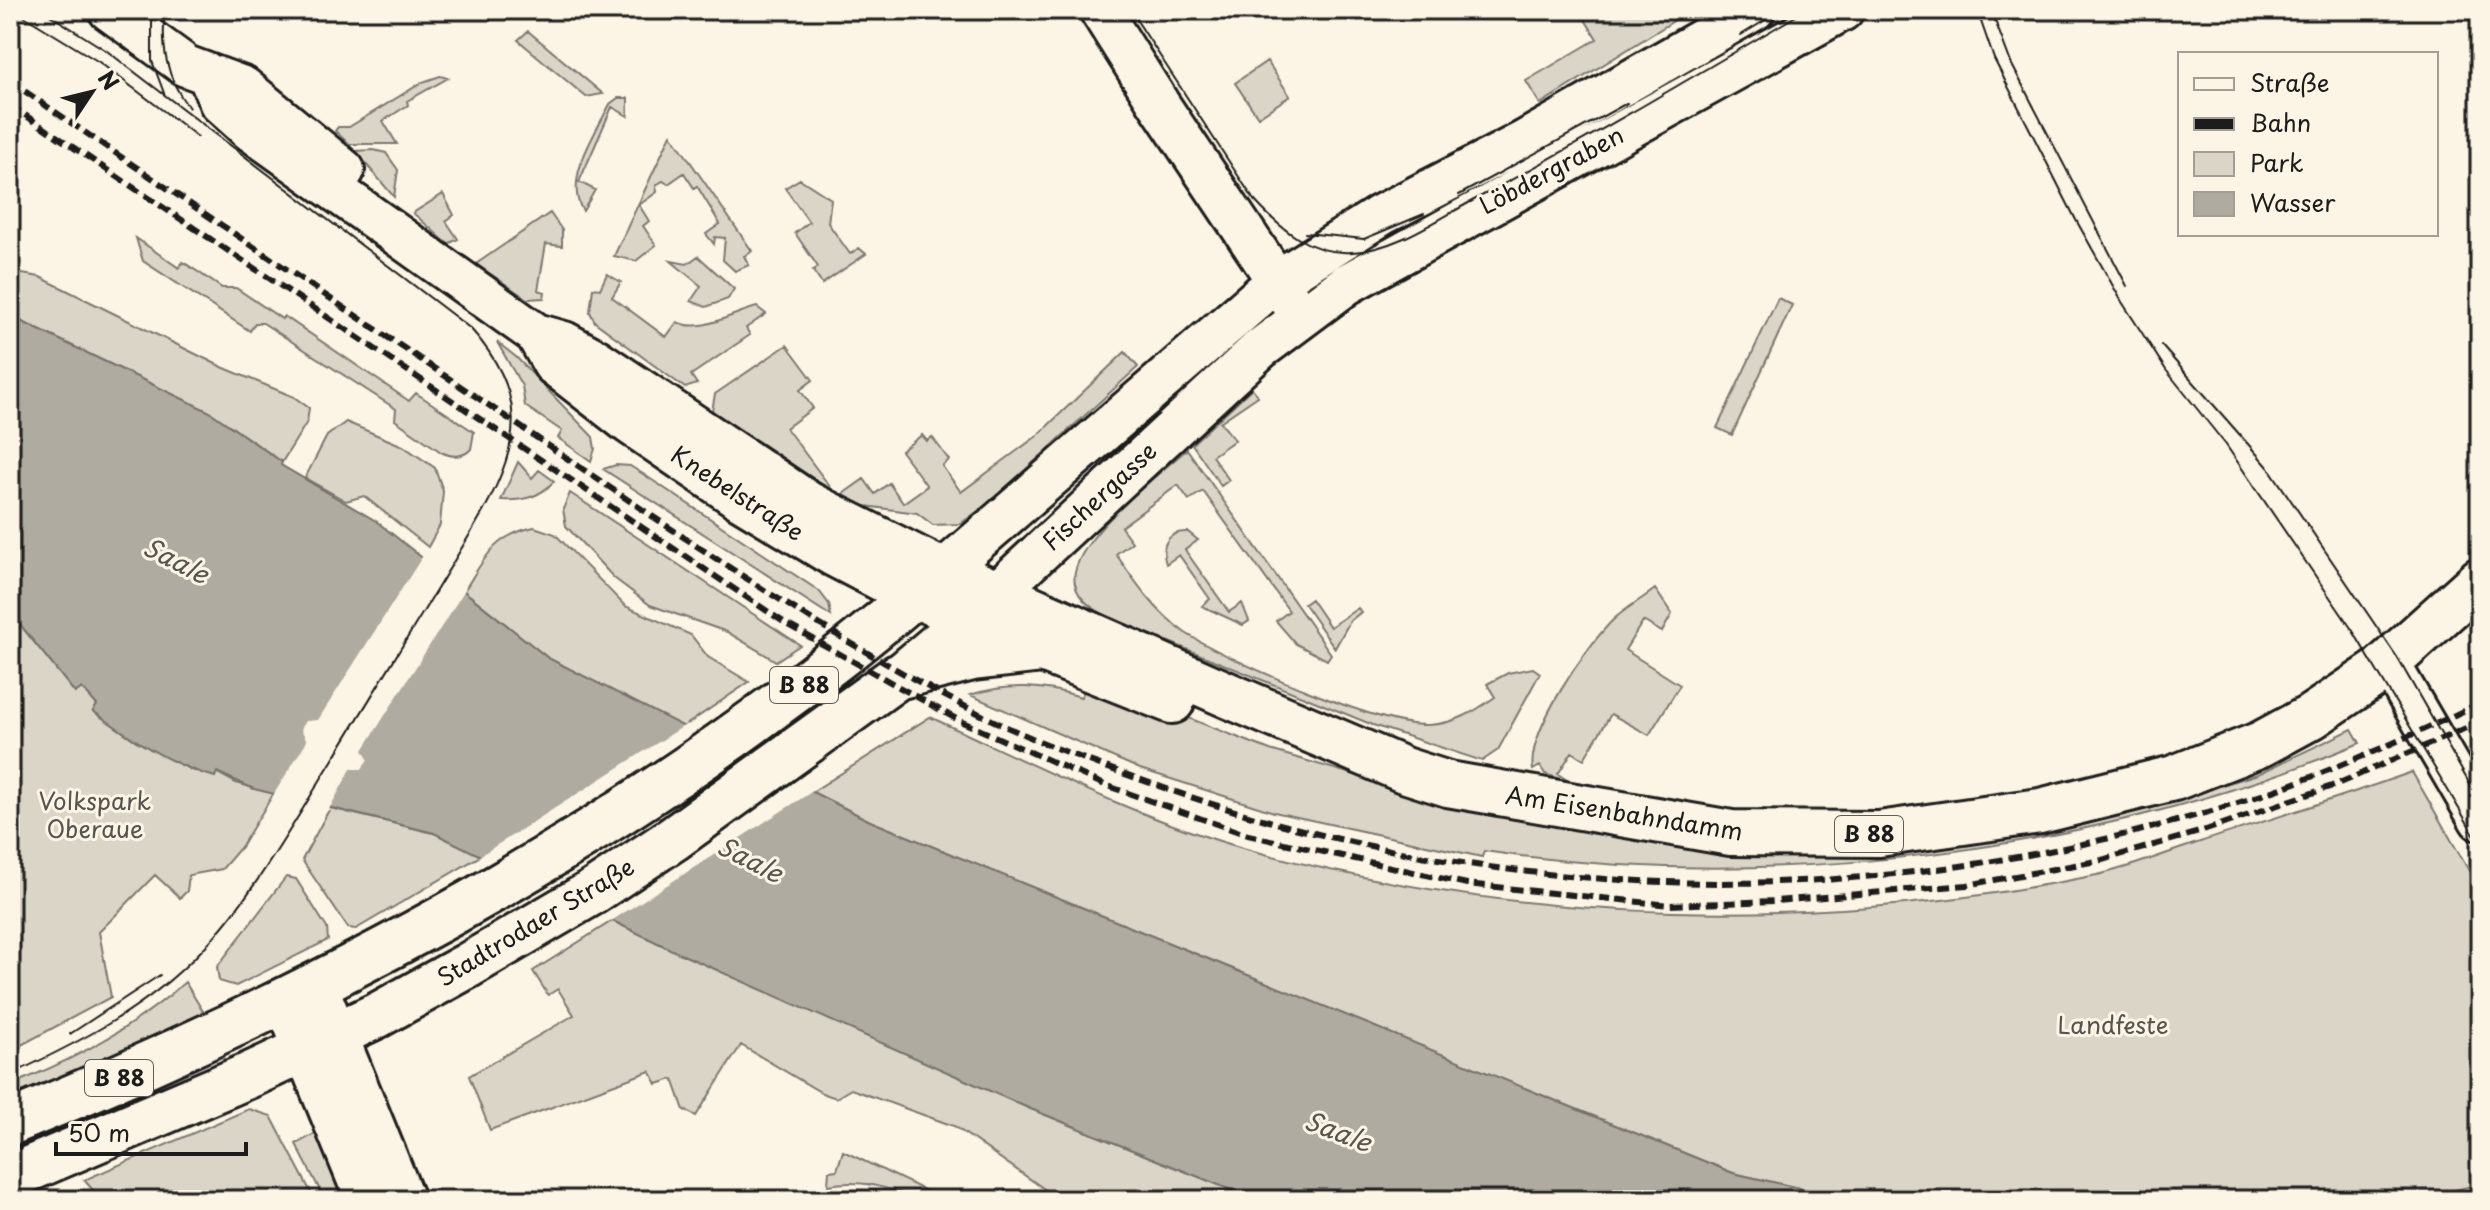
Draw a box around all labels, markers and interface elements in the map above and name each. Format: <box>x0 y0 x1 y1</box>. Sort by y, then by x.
north arrow <box>52 52 132 132</box>
legend <box>2178 52 2438 236</box>
text: N <box>91 63 128 96</box>
text: Straße <box>2250 64 2329 100</box>
text: Bahn <box>2250 104 2311 140</box>
street label: Löbdergraben <box>1472 116 1630 222</box>
text: Park <box>2250 144 2304 180</box>
text: Wasser <box>2250 184 2336 220</box>
street label: Fischergasse <box>1033 433 1164 558</box>
street label: Knebelstraße <box>664 436 812 549</box>
water label: Saale <box>137 527 218 593</box>
road number: B 88 <box>770 667 838 703</box>
street label: Am Eisenbahndamm <box>1503 776 1745 849</box>
park label: Volkspark Oberaue <box>39 782 151 846</box>
road number: B 88 <box>1835 816 1903 852</box>
water label: Saale <box>711 826 792 892</box>
street label: Stadtrodaer Straße <box>429 848 641 995</box>
park label: Landfeste <box>2058 1006 2168 1042</box>
road number: B 88 <box>85 1060 153 1096</box>
water label: Saale <box>1299 1100 1379 1162</box>
scale bar <box>56 1106 246 1156</box>
text: 50 m <box>68 1114 130 1150</box>

